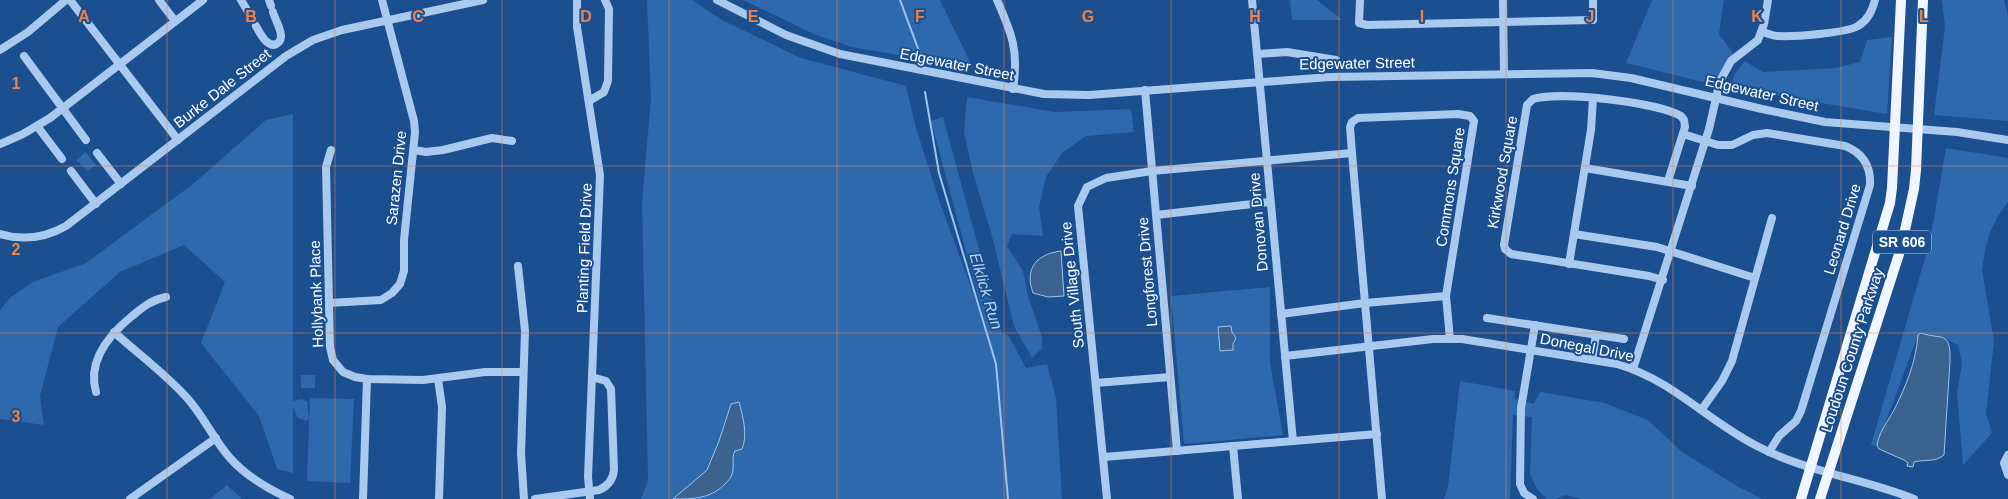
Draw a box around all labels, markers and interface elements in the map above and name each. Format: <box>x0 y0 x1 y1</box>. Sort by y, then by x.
text: A <box>78 8 90 25</box>
text: B <box>245 8 257 25</box>
text: C <box>412 8 424 25</box>
text: D <box>580 8 592 25</box>
text: E <box>748 8 759 25</box>
text: F <box>915 8 925 25</box>
text: G <box>1082 8 1094 25</box>
text: H <box>1249 8 1261 25</box>
text: I <box>1420 8 1424 25</box>
text: J <box>1586 8 1594 25</box>
text: K <box>1751 8 1763 25</box>
text: L <box>1919 8 1929 25</box>
street label: Burke Dale Street <box>170 44 275 131</box>
street label: Edgewater Street <box>898 45 1016 84</box>
street label: Edgewater Street <box>1299 53 1416 73</box>
street label: Edgewater Street <box>1704 72 1821 115</box>
text: 1 <box>12 75 21 92</box>
street label: Kirkwood Square <box>1484 114 1520 230</box>
street label: Commons Square <box>1432 126 1468 248</box>
street label: Sarazen Drive <box>383 130 409 226</box>
street label: Donovan Drive <box>1245 172 1271 272</box>
street label: Leonard Drive <box>1820 181 1864 277</box>
street label: Planting Field Drive <box>573 183 595 313</box>
street label: Longforest Drive <box>1134 216 1160 328</box>
street label: South Village Drive <box>1057 221 1087 349</box>
road number: SR 606 <box>1873 230 1931 253</box>
street label: Hollybank Place <box>306 240 326 348</box>
text: 2 <box>12 241 21 258</box>
water label: Elklick Run <box>966 251 1006 331</box>
street label: Loudoun County Parkway <box>1817 265 1887 434</box>
street label: Donegal Drive <box>1539 330 1635 364</box>
text: 3 <box>12 408 21 425</box>

